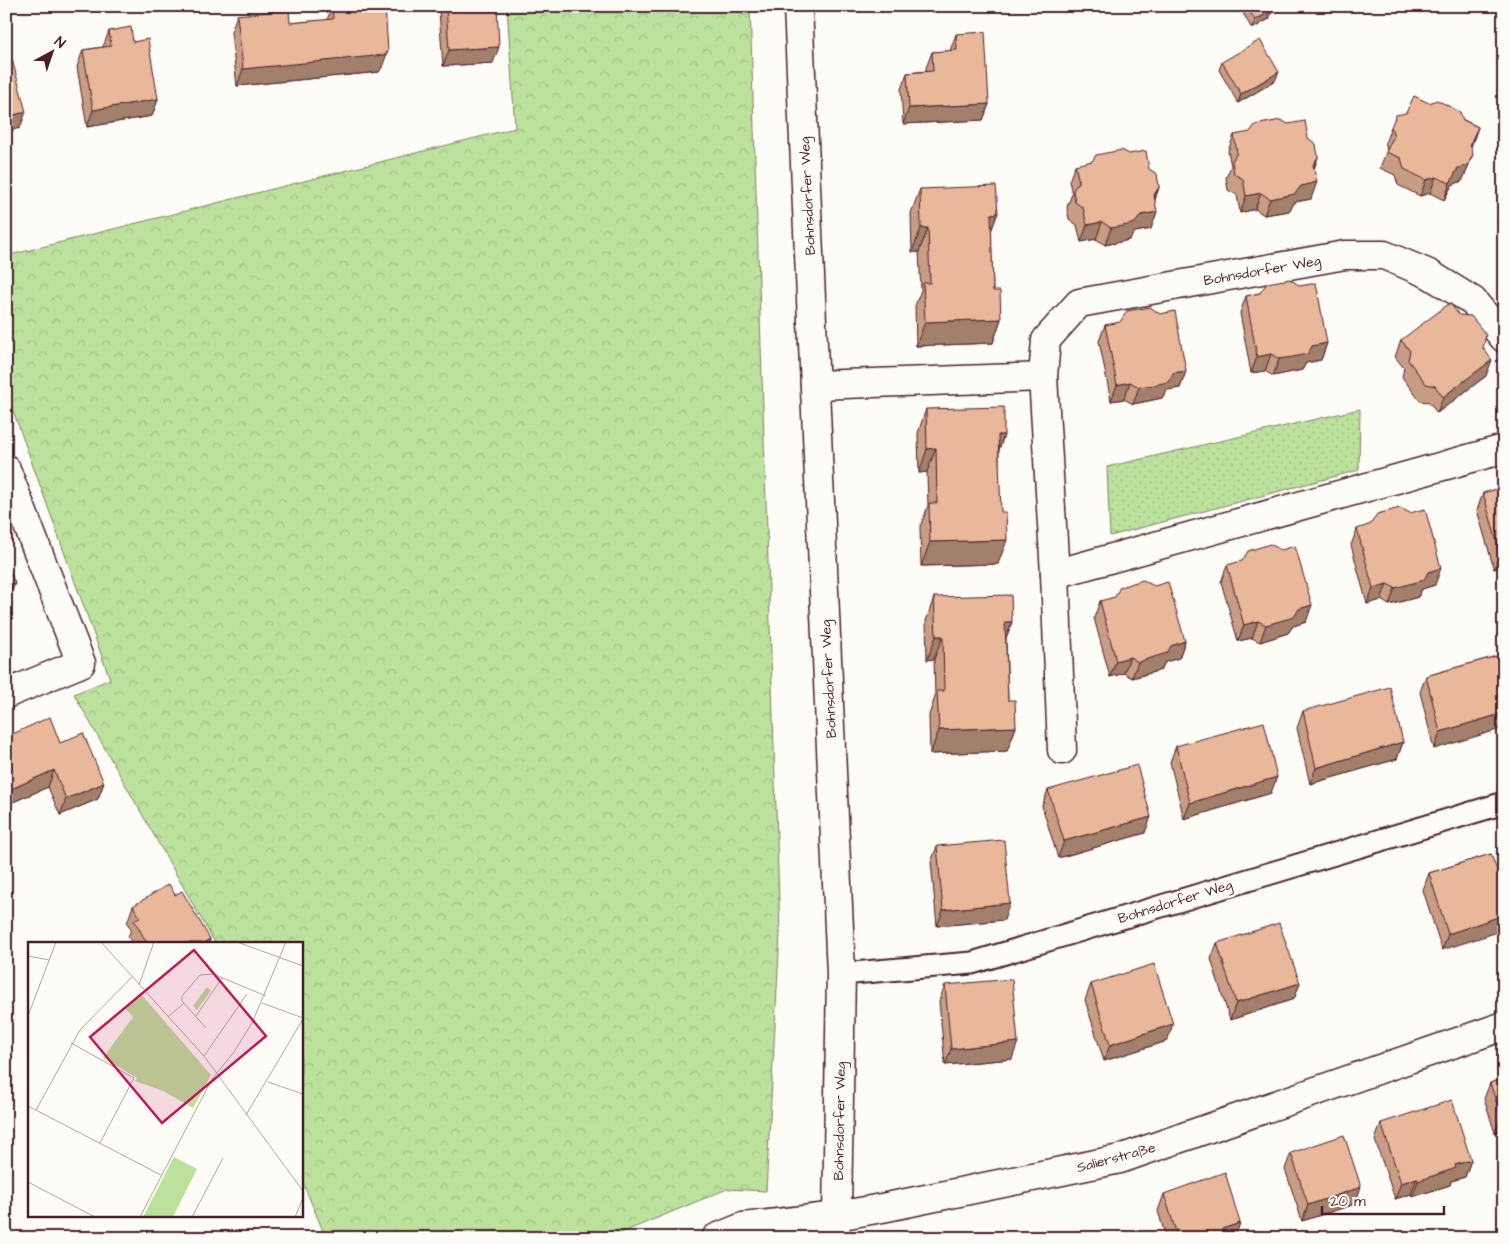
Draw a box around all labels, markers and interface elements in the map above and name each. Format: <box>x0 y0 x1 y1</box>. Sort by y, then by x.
north arrow <box>28 28 78 78</box>
text: N <box>50 32 70 53</box>
street label: Bohnsdorfer Weg <box>795 136 821 256</box>
street label: Bohnsdorfer Weg <box>1202 251 1322 291</box>
street label: Bohnsdorfer Weg <box>816 619 842 739</box>
street label: Bohnsdorfer Weg <box>1116 875 1235 929</box>
inset map <box>28 942 302 1216</box>
street label: Bohnsdorfer Weg <box>829 1061 851 1181</box>
street label: Salierstraße <box>1075 1138 1158 1178</box>
scale bar <box>1322 1184 1445 1216</box>
text: 20 m <box>1330 1191 1366 1212</box>

